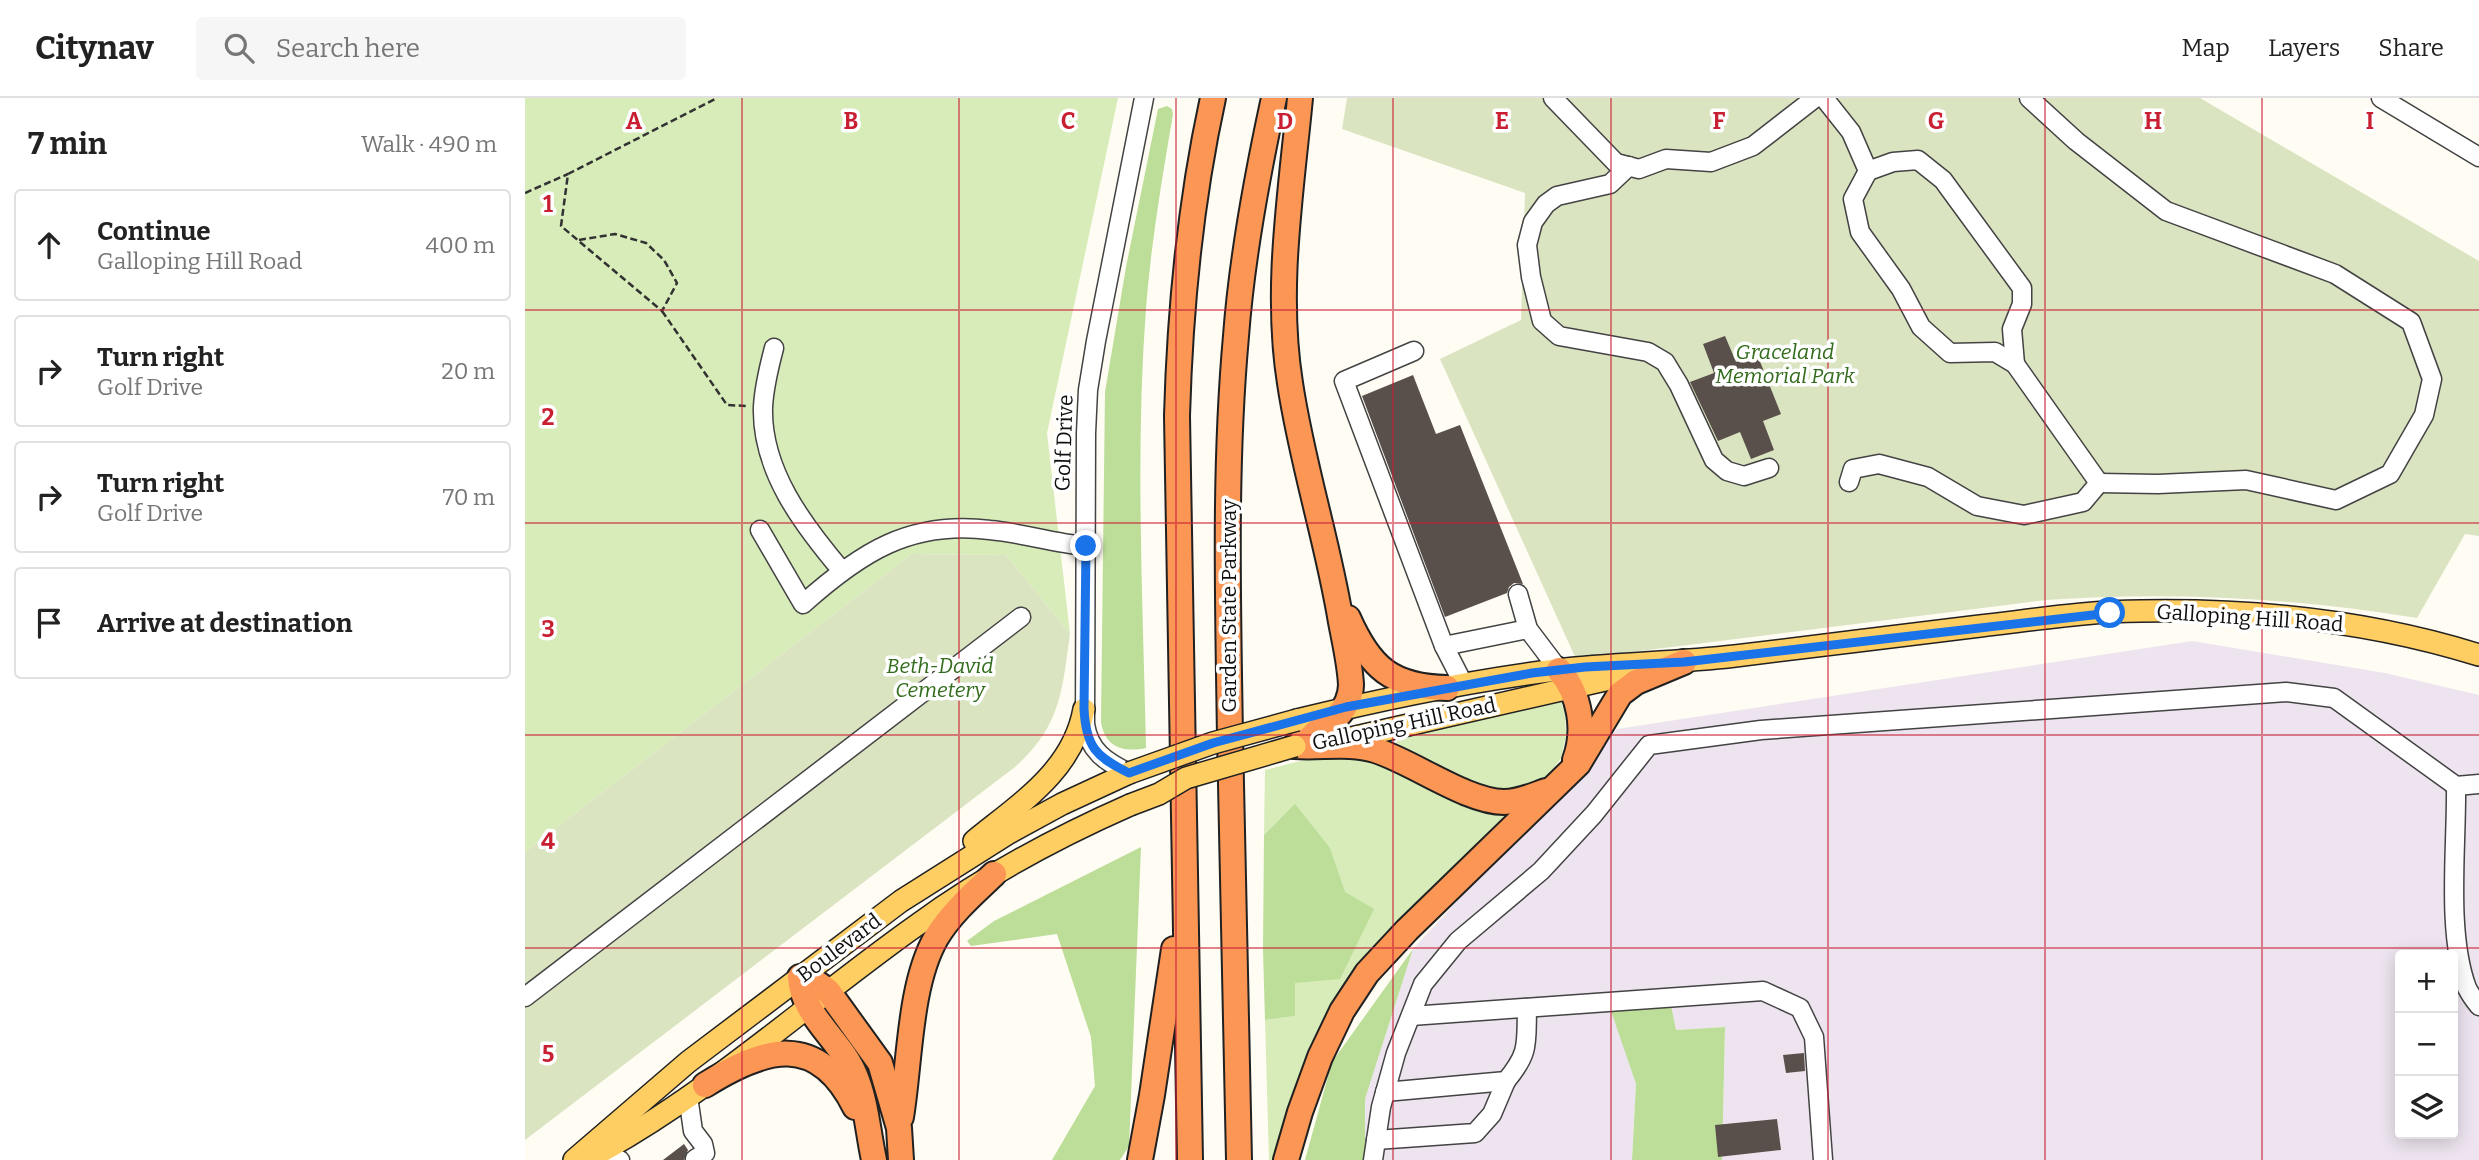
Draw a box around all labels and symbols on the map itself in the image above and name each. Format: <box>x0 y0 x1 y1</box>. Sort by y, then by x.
text: A <box>626 107 643 135</box>
text: B <box>844 107 858 135</box>
text: C <box>1061 107 1075 135</box>
text: D <box>1277 107 1293 135</box>
text: E <box>1495 107 1509 135</box>
text: F <box>1713 107 1726 135</box>
text: G <box>1928 107 1945 135</box>
text: H <box>2144 107 2162 135</box>
text: I <box>2366 107 2374 135</box>
text: 1 <box>543 190 553 218</box>
park label: Graceland Memorial Park <box>1715 339 1855 389</box>
street label: Golf Drive <box>1049 394 1079 492</box>
text: 2 <box>542 403 555 431</box>
street label: Garden State Parkway <box>1216 498 1242 713</box>
route end <box>1070 530 1101 561</box>
route start <box>2094 597 2125 628</box>
street label: Galloping Hill Road <box>2156 598 2344 638</box>
text: 3 <box>541 615 555 643</box>
park label: Beth-David Cemetery <box>886 653 994 703</box>
street label: Galloping Hill Road <box>1310 692 1498 756</box>
text: 4 <box>541 827 555 855</box>
street label: Boulevard <box>792 908 886 988</box>
text: 5 <box>542 1040 554 1068</box>

